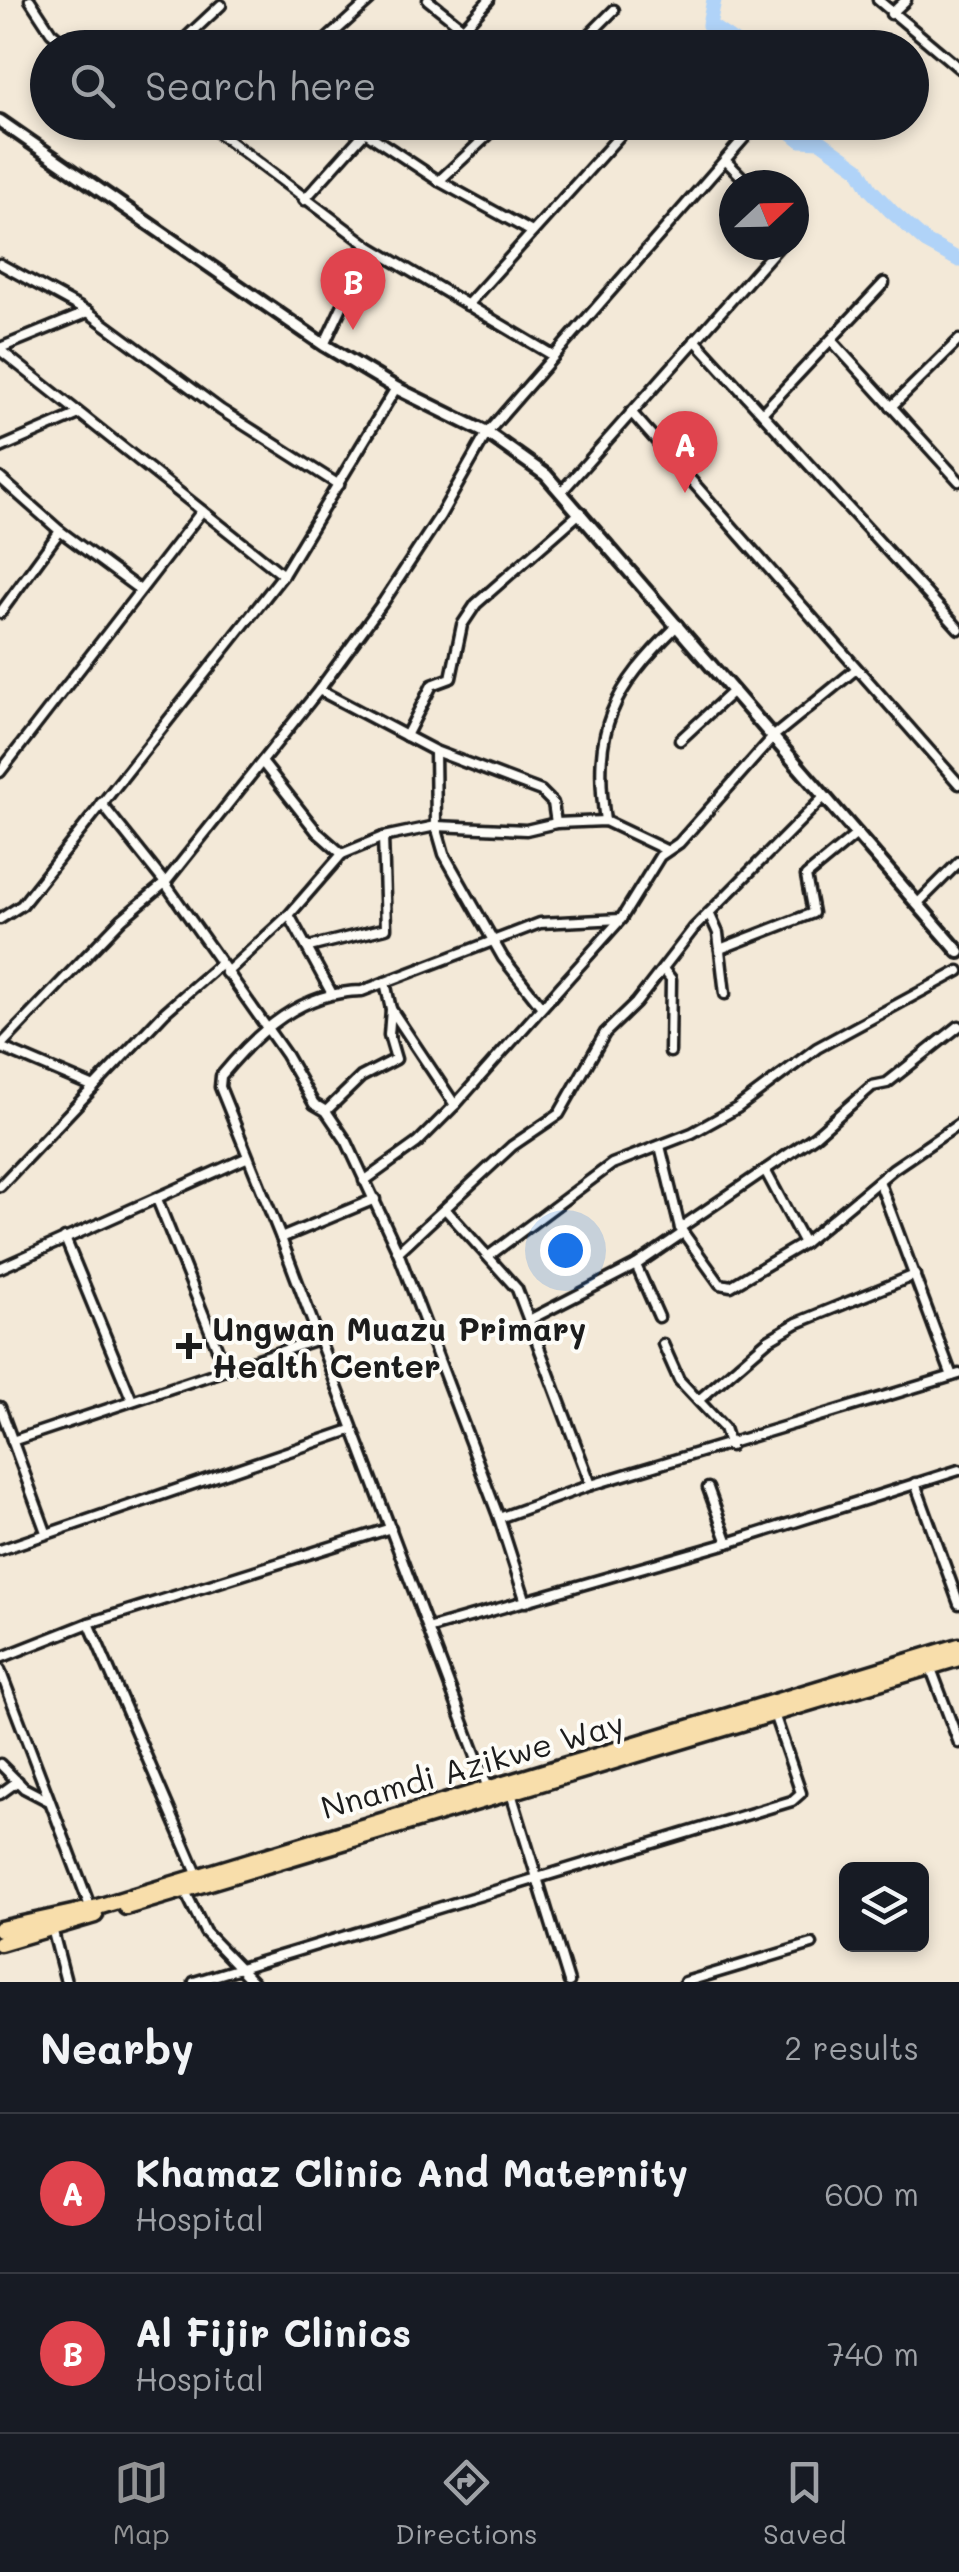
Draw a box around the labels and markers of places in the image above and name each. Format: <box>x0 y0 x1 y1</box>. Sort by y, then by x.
pin: B <box>320 248 386 330</box>
pin: A <box>652 410 718 493</box>
place label: Ungwan Muazu Primary Health Center <box>212 1307 586 1386</box>
marker: Ungwan Muazu Primary Health Center <box>176 1333 202 1359</box>

